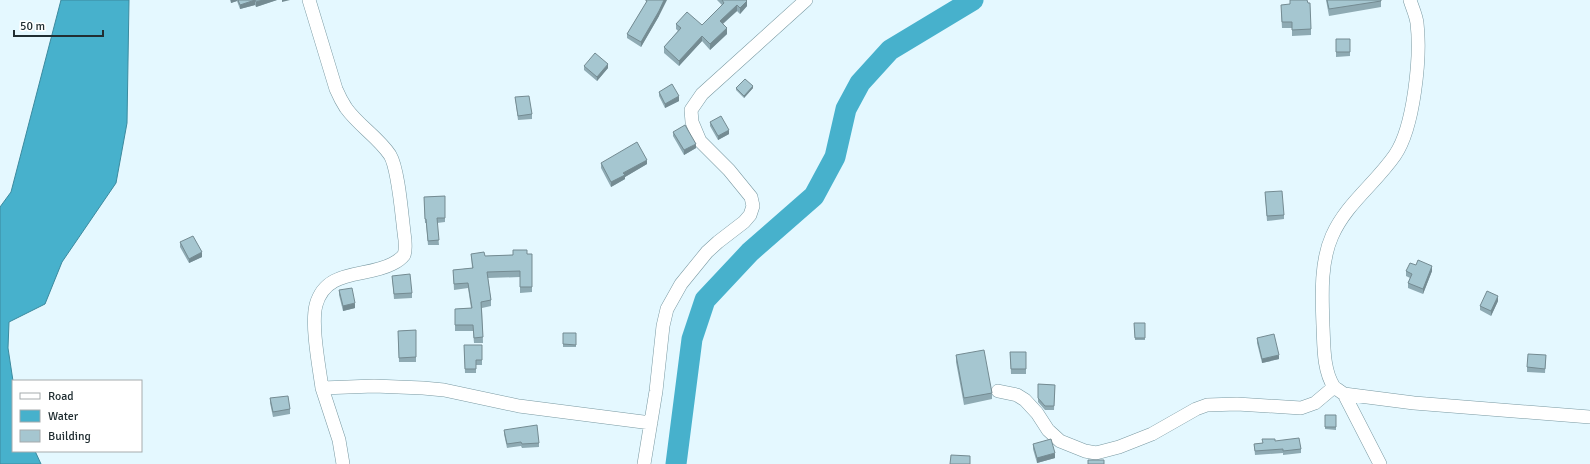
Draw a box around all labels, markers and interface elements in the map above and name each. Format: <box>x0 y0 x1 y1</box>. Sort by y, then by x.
scale bar <box>14 12 103 38</box>
text: 50 m <box>20 19 45 34</box>
legend <box>12 380 142 452</box>
text: Road <box>48 389 74 404</box>
text: Water <box>48 409 79 424</box>
text: Building <box>48 429 91 444</box>

